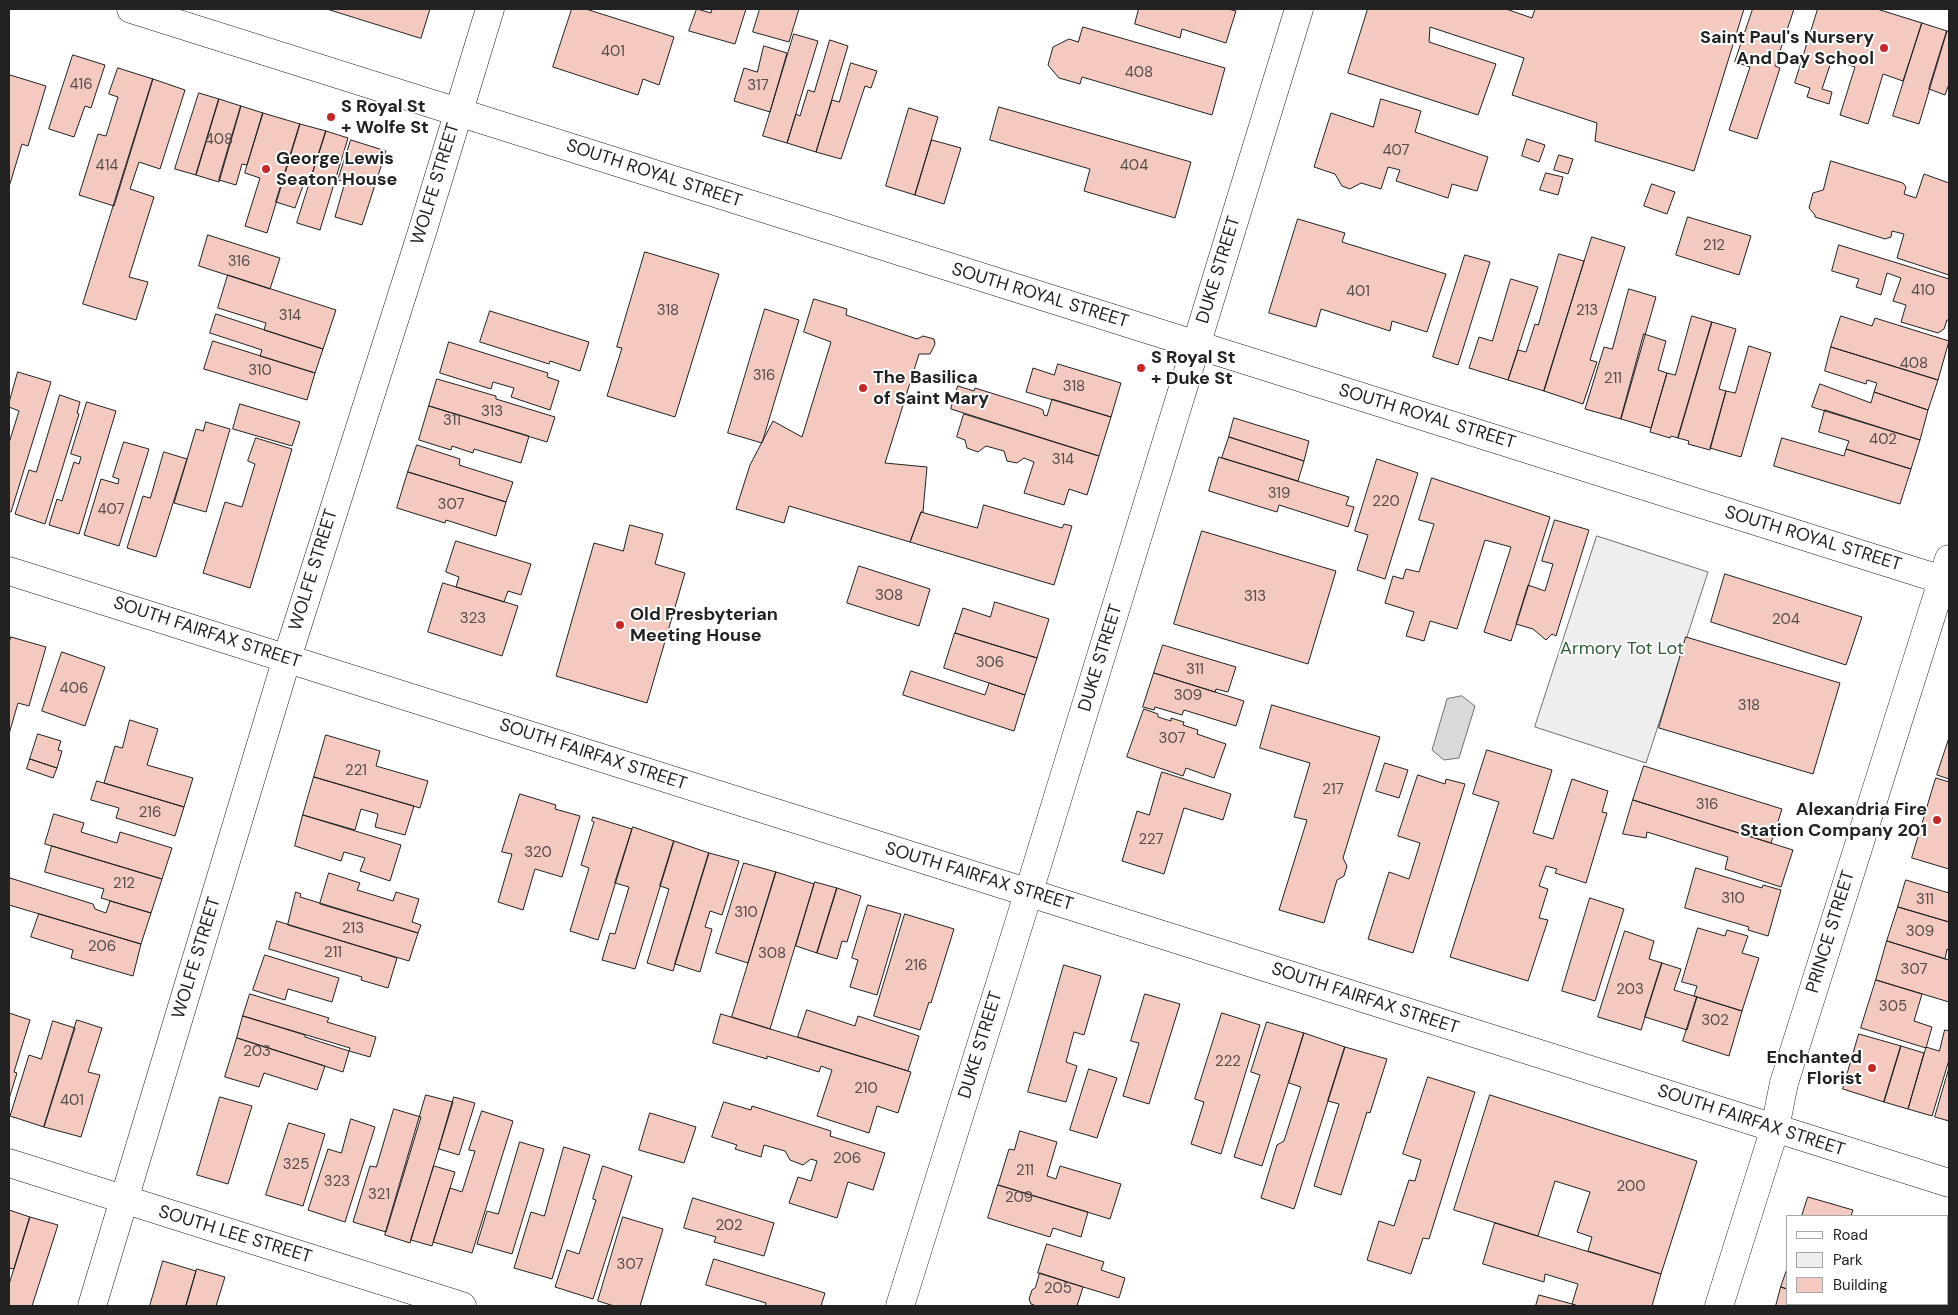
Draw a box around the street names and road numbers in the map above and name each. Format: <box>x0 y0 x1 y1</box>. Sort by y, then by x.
street label: WOLFE STREET <box>407 120 465 248</box>
street label: SOUTH ROYAL STREET <box>563 135 745 213</box>
street label: DUKE STREET <box>1192 214 1246 326</box>
street label: SOUTH ROYAL STREET <box>949 259 1131 333</box>
street label: SOUTH ROYAL STREET <box>1336 380 1518 454</box>
street label: SOUTH ROYAL STREET <box>1722 502 1904 576</box>
street label: WOLFE STREET <box>285 506 343 634</box>
street label: SOUTH FAIRFAX STREET <box>111 592 303 674</box>
street label: DUKE STREET <box>1074 602 1128 714</box>
street label: SOUTH FAIRFAX STREET <box>497 714 689 796</box>
street label: SOUTH FAIRFAX STREET <box>882 838 1076 916</box>
street label: PRINCE STREET <box>1802 868 1860 996</box>
street label: WOLFE STREET <box>168 894 226 1022</box>
street label: SOUTH FAIRFAX STREET <box>1269 958 1461 1040</box>
street label: DUKE STREET <box>954 989 1008 1101</box>
street label: SOUTH FAIRFAX STREET <box>1655 1080 1847 1162</box>
street label: SOUTH LEE STREET <box>156 1201 314 1269</box>

